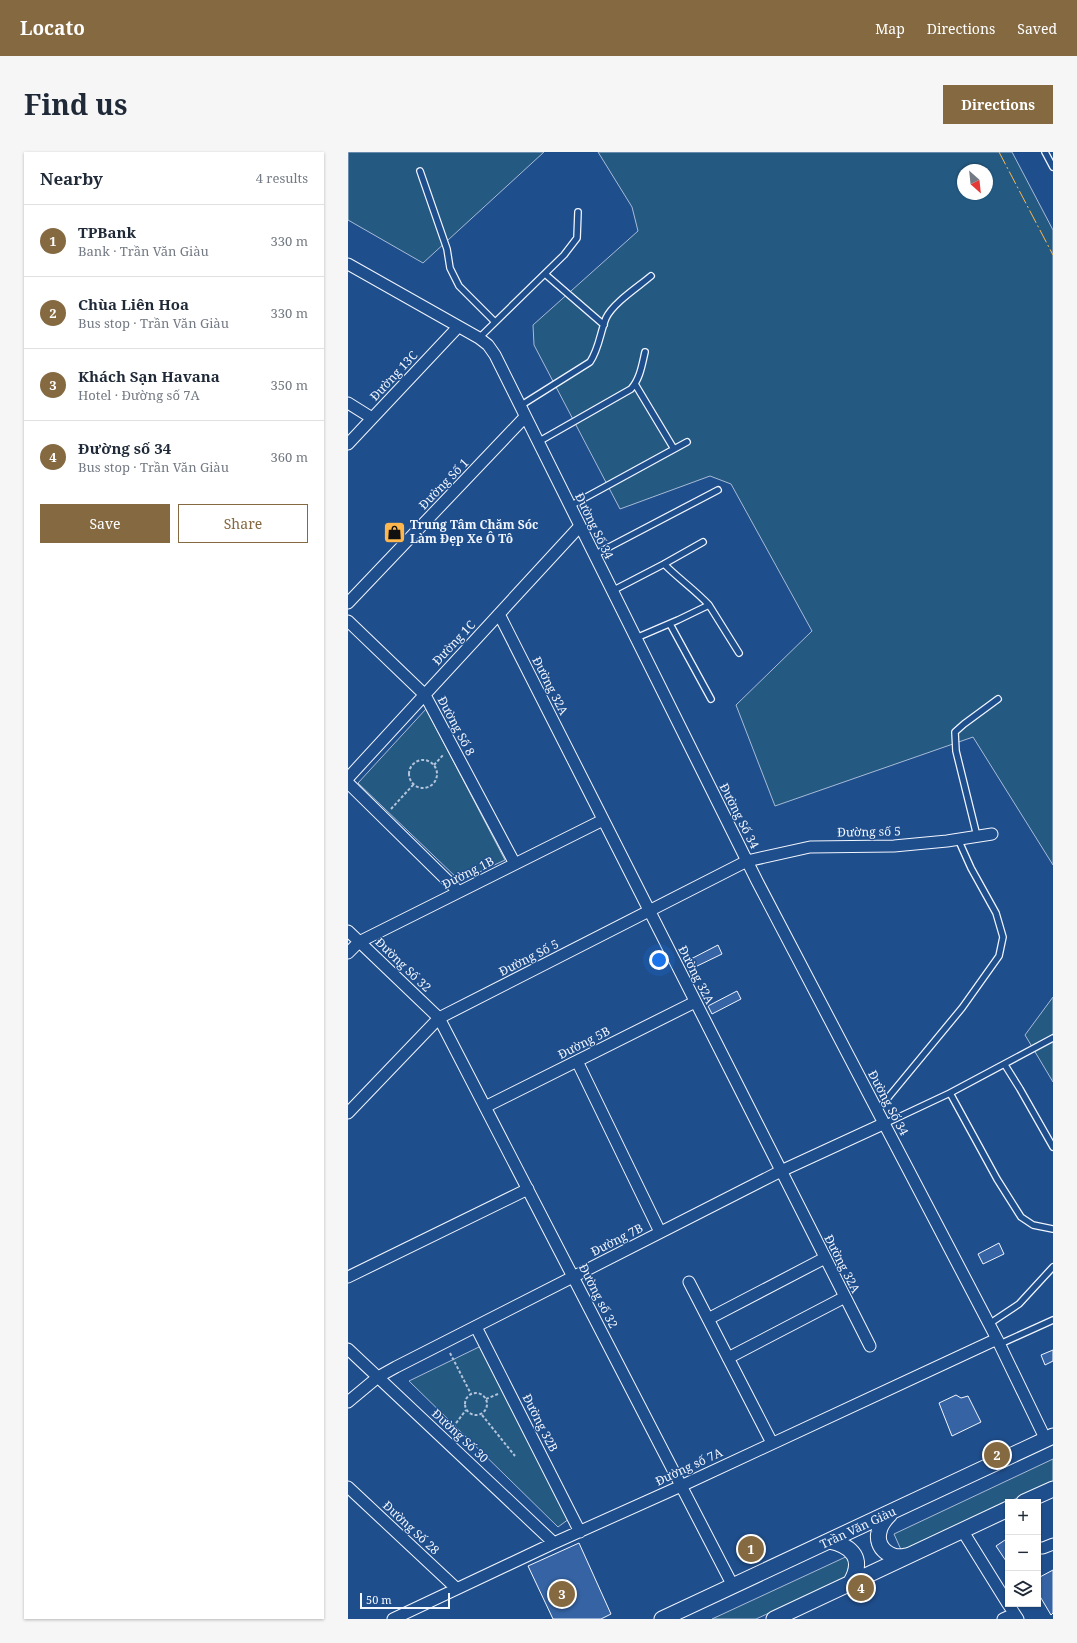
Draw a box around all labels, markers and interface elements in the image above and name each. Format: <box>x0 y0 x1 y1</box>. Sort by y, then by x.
text: Locato <box>20 15 85 41</box>
text: Map <box>875 19 905 38</box>
text: Directions <box>927 19 995 38</box>
text: Saved <box>1017 19 1057 38</box>
text: Find us <box>24 85 128 123</box>
button: Directions <box>943 85 1053 124</box>
north arrow <box>957 164 993 200</box>
text: Nearby <box>40 167 103 190</box>
text: 4 results <box>256 169 308 187</box>
text: TPBank <box>78 222 136 242</box>
text: 1 <box>49 232 57 250</box>
text: 330 m <box>271 232 308 250</box>
text: Bank · Trần Văn Giàu <box>78 242 209 260</box>
text: Chùa Liên Hoa <box>78 294 189 314</box>
text: 2 <box>49 304 57 322</box>
text: 330 m <box>271 304 308 322</box>
text: Bus stop · Trần Văn Giàu <box>78 314 229 332</box>
street label: Đường 13C <box>366 347 421 404</box>
text: Khách Sạn Havana <box>78 366 220 386</box>
text: 3 <box>49 376 57 394</box>
text: 350 m <box>271 376 308 394</box>
text: Hotel · Đường số 7A <box>78 386 200 404</box>
text: Đường số 34 <box>78 438 171 458</box>
text: 4 <box>49 448 57 466</box>
text: 360 m <box>271 448 308 466</box>
street label: Đường Số 1 <box>415 454 472 513</box>
text: Bus stop · Trần Văn Giàu <box>78 458 229 476</box>
street label: Đường Số 34 <box>571 490 618 562</box>
button: Save <box>40 504 170 543</box>
button: Share <box>178 504 308 543</box>
place label: Trung Tâm Chăm Sóc Làm Đẹp Xe Ô Tô <box>410 516 538 547</box>
shop icon: Trung Tâm Chăm Sóc Làm Đẹp Xe Ô Tô <box>381 519 407 545</box>
street label: Đường 1C <box>428 616 479 669</box>
street label: Đường 32A <box>528 654 573 718</box>
street label: Đường Số 8 <box>434 693 479 759</box>
street label: Đường Số 34 <box>716 780 763 852</box>
street label: Đường số 5 <box>837 822 901 841</box>
street label: Đường 1B <box>439 852 497 893</box>
street label: Đường Số 32 <box>372 934 435 996</box>
street label: Đường Số 5 <box>496 935 562 980</box>
street label: Đường 32A <box>674 943 719 1007</box>
your location <box>649 950 669 970</box>
street label: Đường 5B <box>555 1022 613 1063</box>
street label: Đường Số 34 <box>864 1067 913 1139</box>
street label: Đường 7B <box>588 1219 646 1260</box>
street label: Đường 32A <box>820 1232 865 1296</box>
street label: Đường số 32 <box>575 1260 622 1331</box>
street label: Đường 32B <box>519 1391 562 1455</box>
street label: Đường Số 30 <box>428 1405 493 1466</box>
pin: 2 <box>984 1440 1010 1470</box>
street label: Đường số 7A <box>652 1443 726 1490</box>
street label: Đường Số 28 <box>379 1497 444 1558</box>
map controls <box>1005 1499 1041 1607</box>
button: + <box>1005 1499 1041 1535</box>
street label: Trần Văn Giàu <box>817 1502 899 1553</box>
pin: 1 <box>738 1534 764 1564</box>
button: − <box>1005 1535 1041 1571</box>
button: layers <box>1005 1571 1041 1607</box>
pin: 4 <box>848 1573 874 1603</box>
pin: 3 <box>549 1579 575 1609</box>
scale bar <box>360 1591 450 1610</box>
text: 50 m <box>366 1592 392 1607</box>

